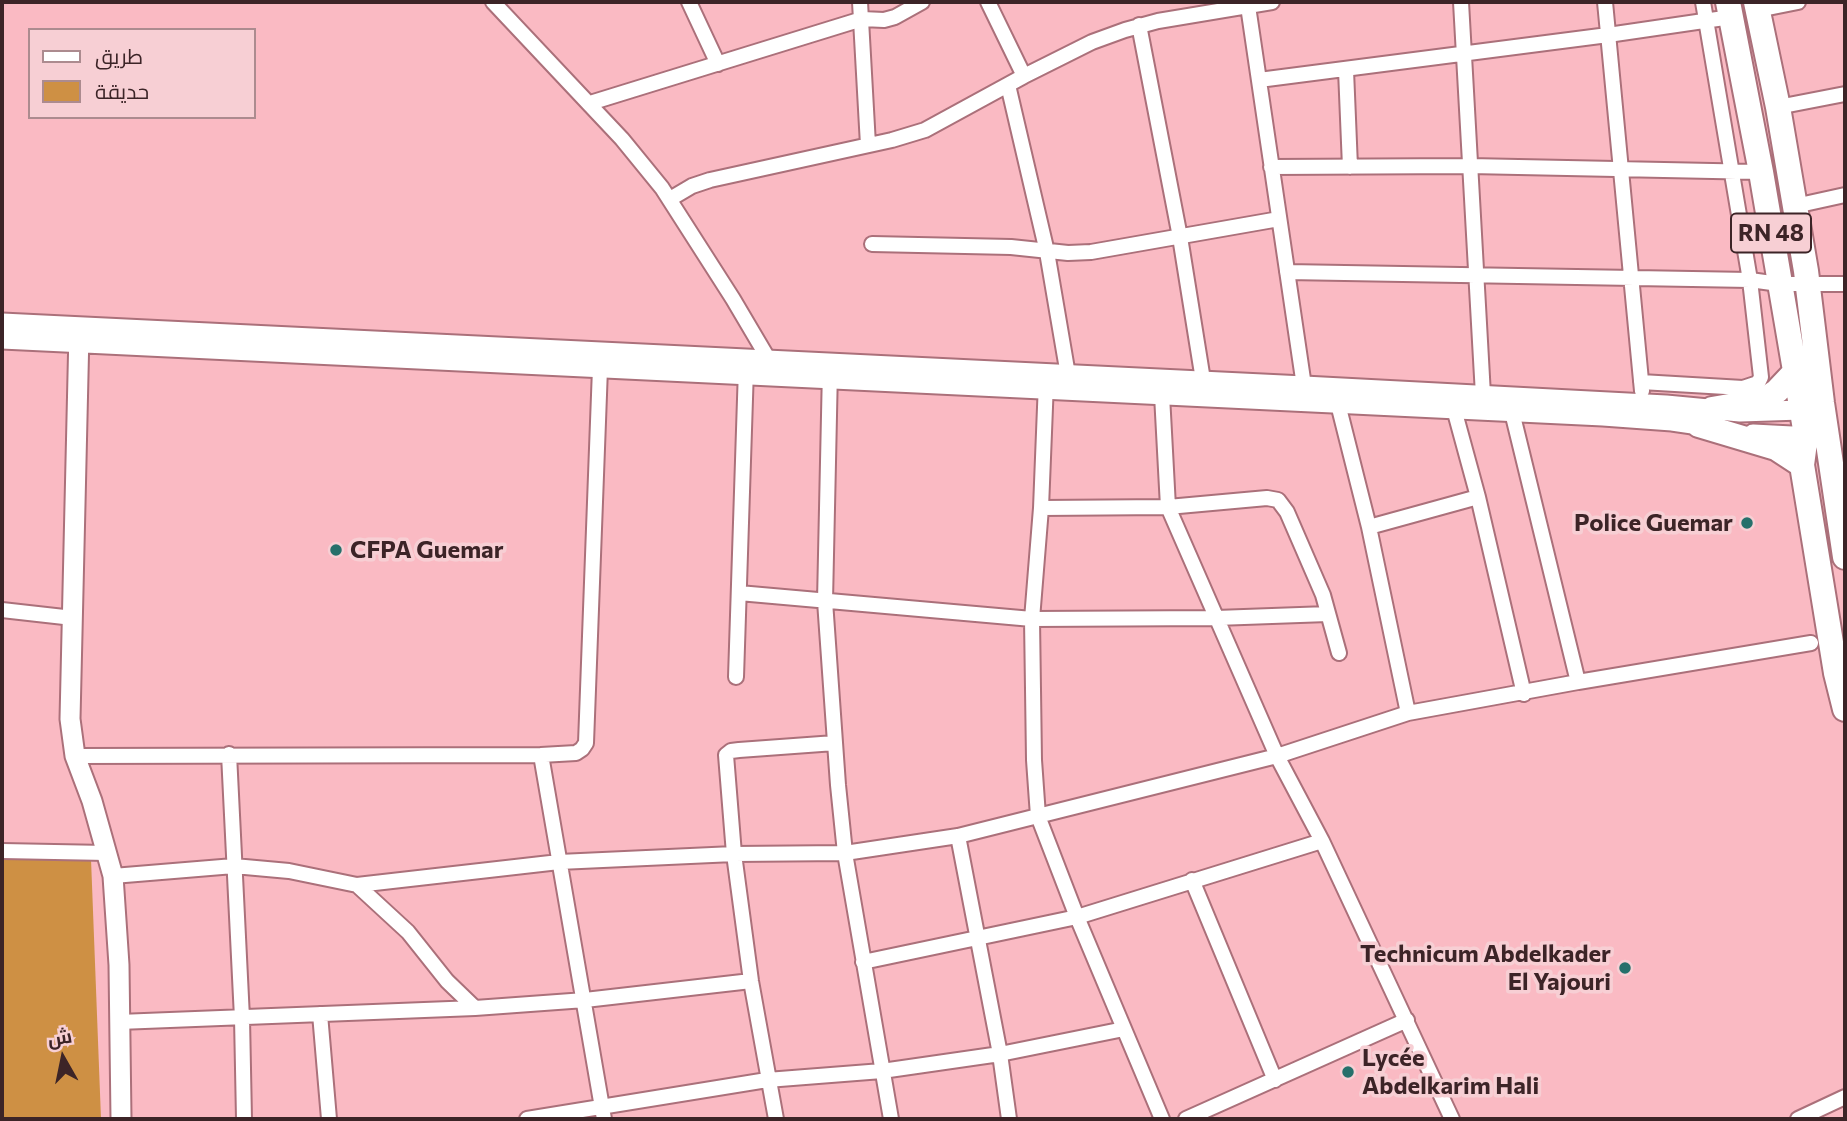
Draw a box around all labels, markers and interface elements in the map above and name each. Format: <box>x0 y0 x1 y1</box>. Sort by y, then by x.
legend <box>28 28 256 119</box>
text: طريق <box>95 43 143 68</box>
text: حديقة <box>95 78 149 103</box>
road number: RN 48 <box>1731 214 1811 252</box>
place label: Police Guemar <box>1574 509 1733 537</box>
marker: Police Guemar <box>1739 515 1755 531</box>
place label: CFPA Guemar <box>350 536 504 564</box>
marker: CFPA Guemar <box>328 542 344 558</box>
place label: Technicum Abdelkader El Yajouri <box>1360 940 1611 996</box>
marker: Technicum Abdelkader El Yajouri <box>1617 960 1633 976</box>
north arrow <box>28 1023 98 1093</box>
text: ش <box>46 1023 73 1050</box>
place label: Lycée Abdelkarim Hali <box>1362 1044 1539 1100</box>
marker: Lycée Abdelkarim Hali <box>1340 1064 1356 1080</box>

